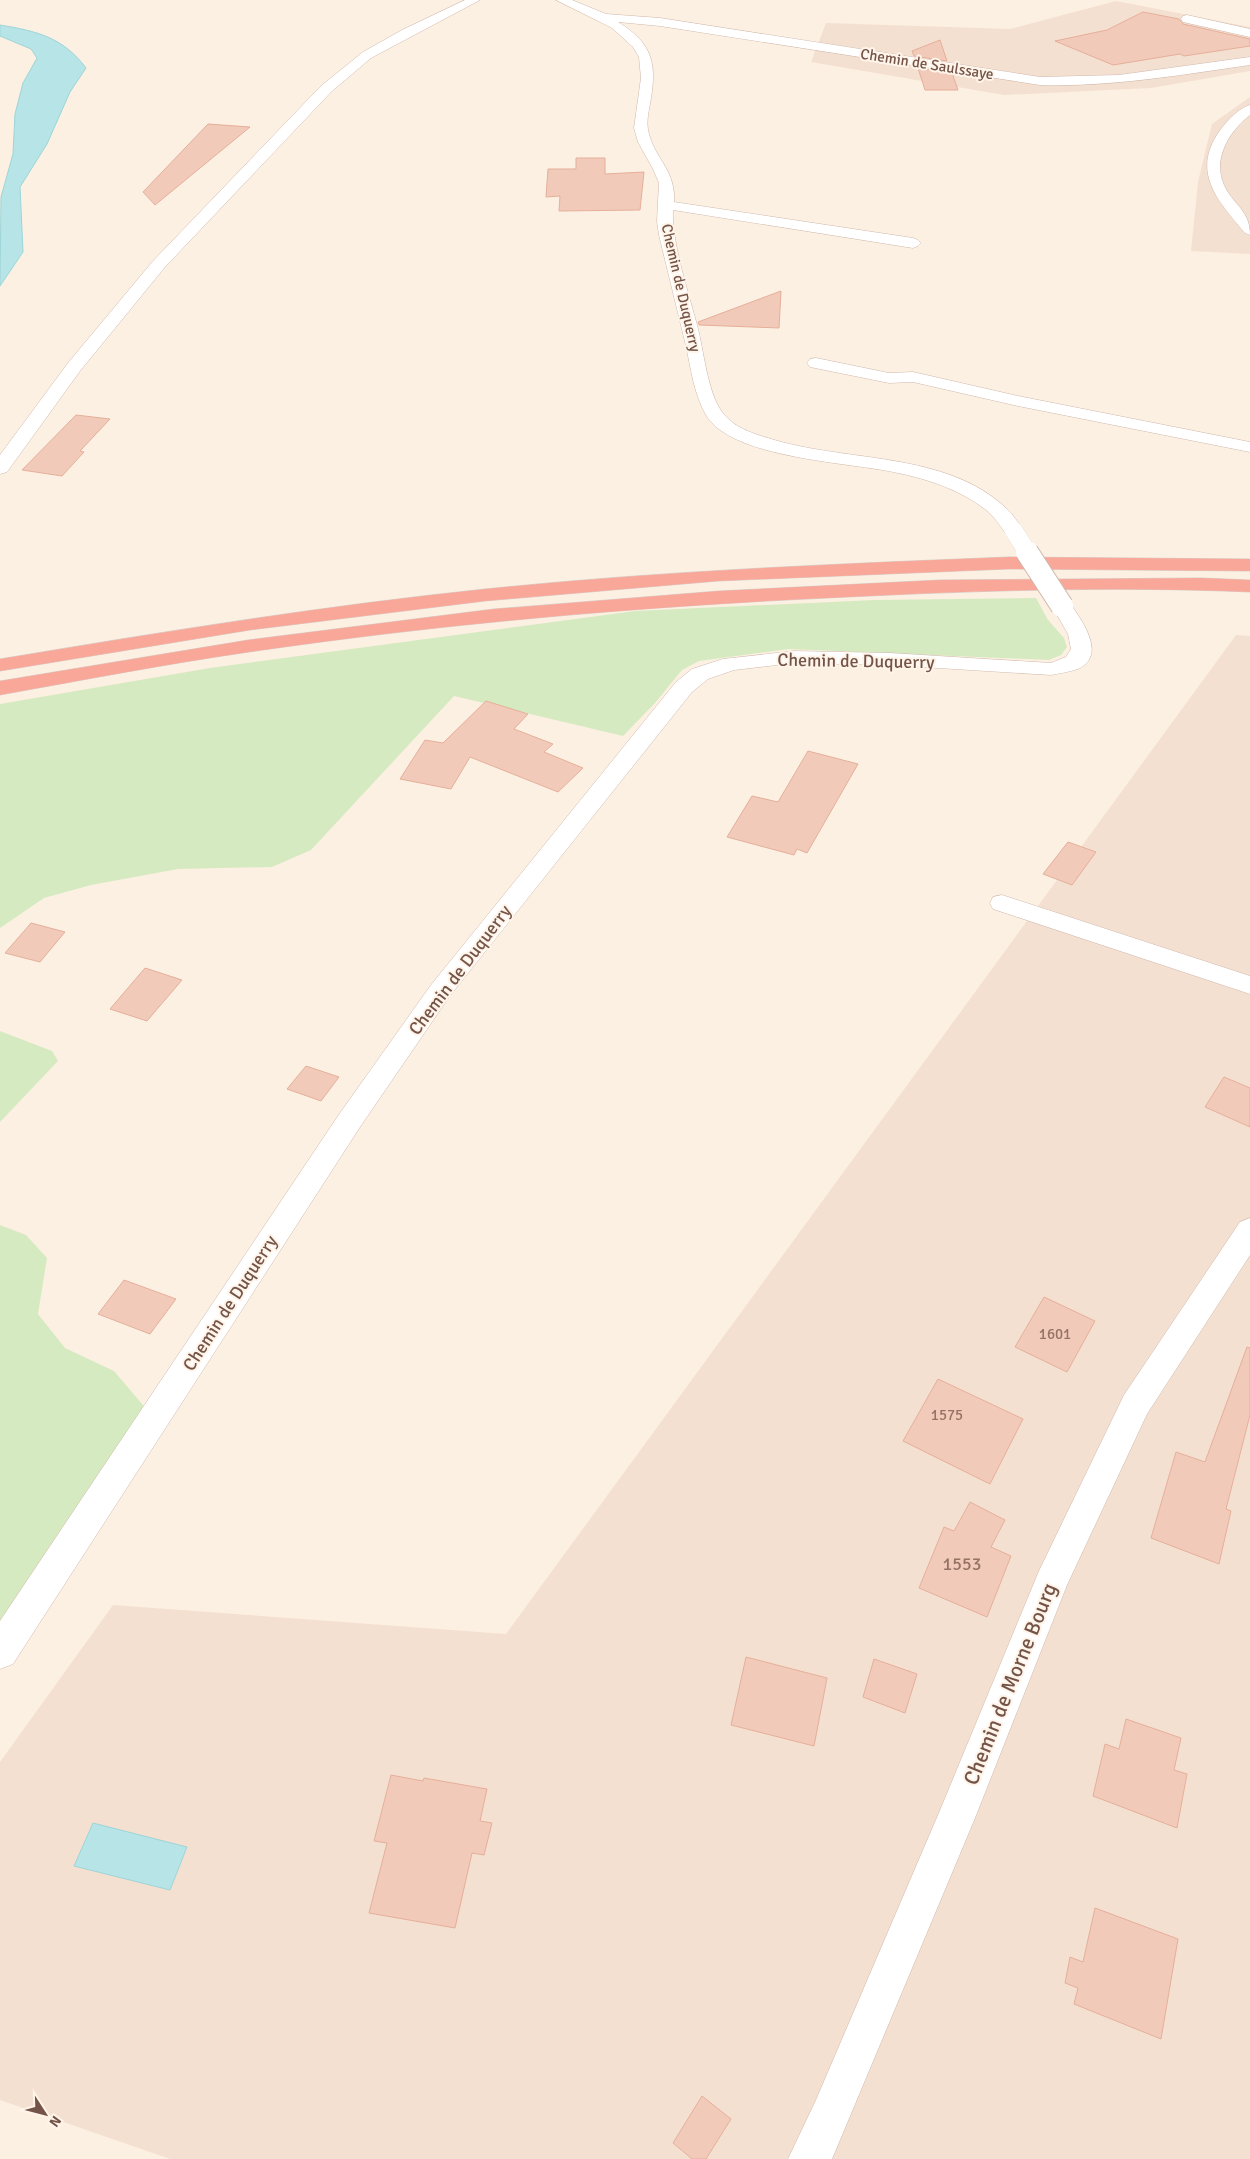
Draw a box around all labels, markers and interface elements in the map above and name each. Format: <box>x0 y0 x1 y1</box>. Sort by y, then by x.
street label: Chemin de Saulssaye <box>859 45 995 83</box>
street label: Chemin de Duquerry <box>657 222 705 354</box>
street label: Chemin de Duquerry <box>777 649 935 673</box>
street label: Chemin de Duquerry <box>404 900 516 1039</box>
street label: Chemin de Duquerry <box>178 1231 282 1375</box>
house number: 1601 <box>1039 1325 1071 1343</box>
house number: 1575 <box>931 1406 963 1424</box>
house number: 1553 <box>943 1553 981 1575</box>
street label: Chemin de Morne Bourg <box>958 1579 1062 1789</box>
north arrow <box>20 2089 70 2139</box>
text: N <box>45 2112 65 2130</box>

